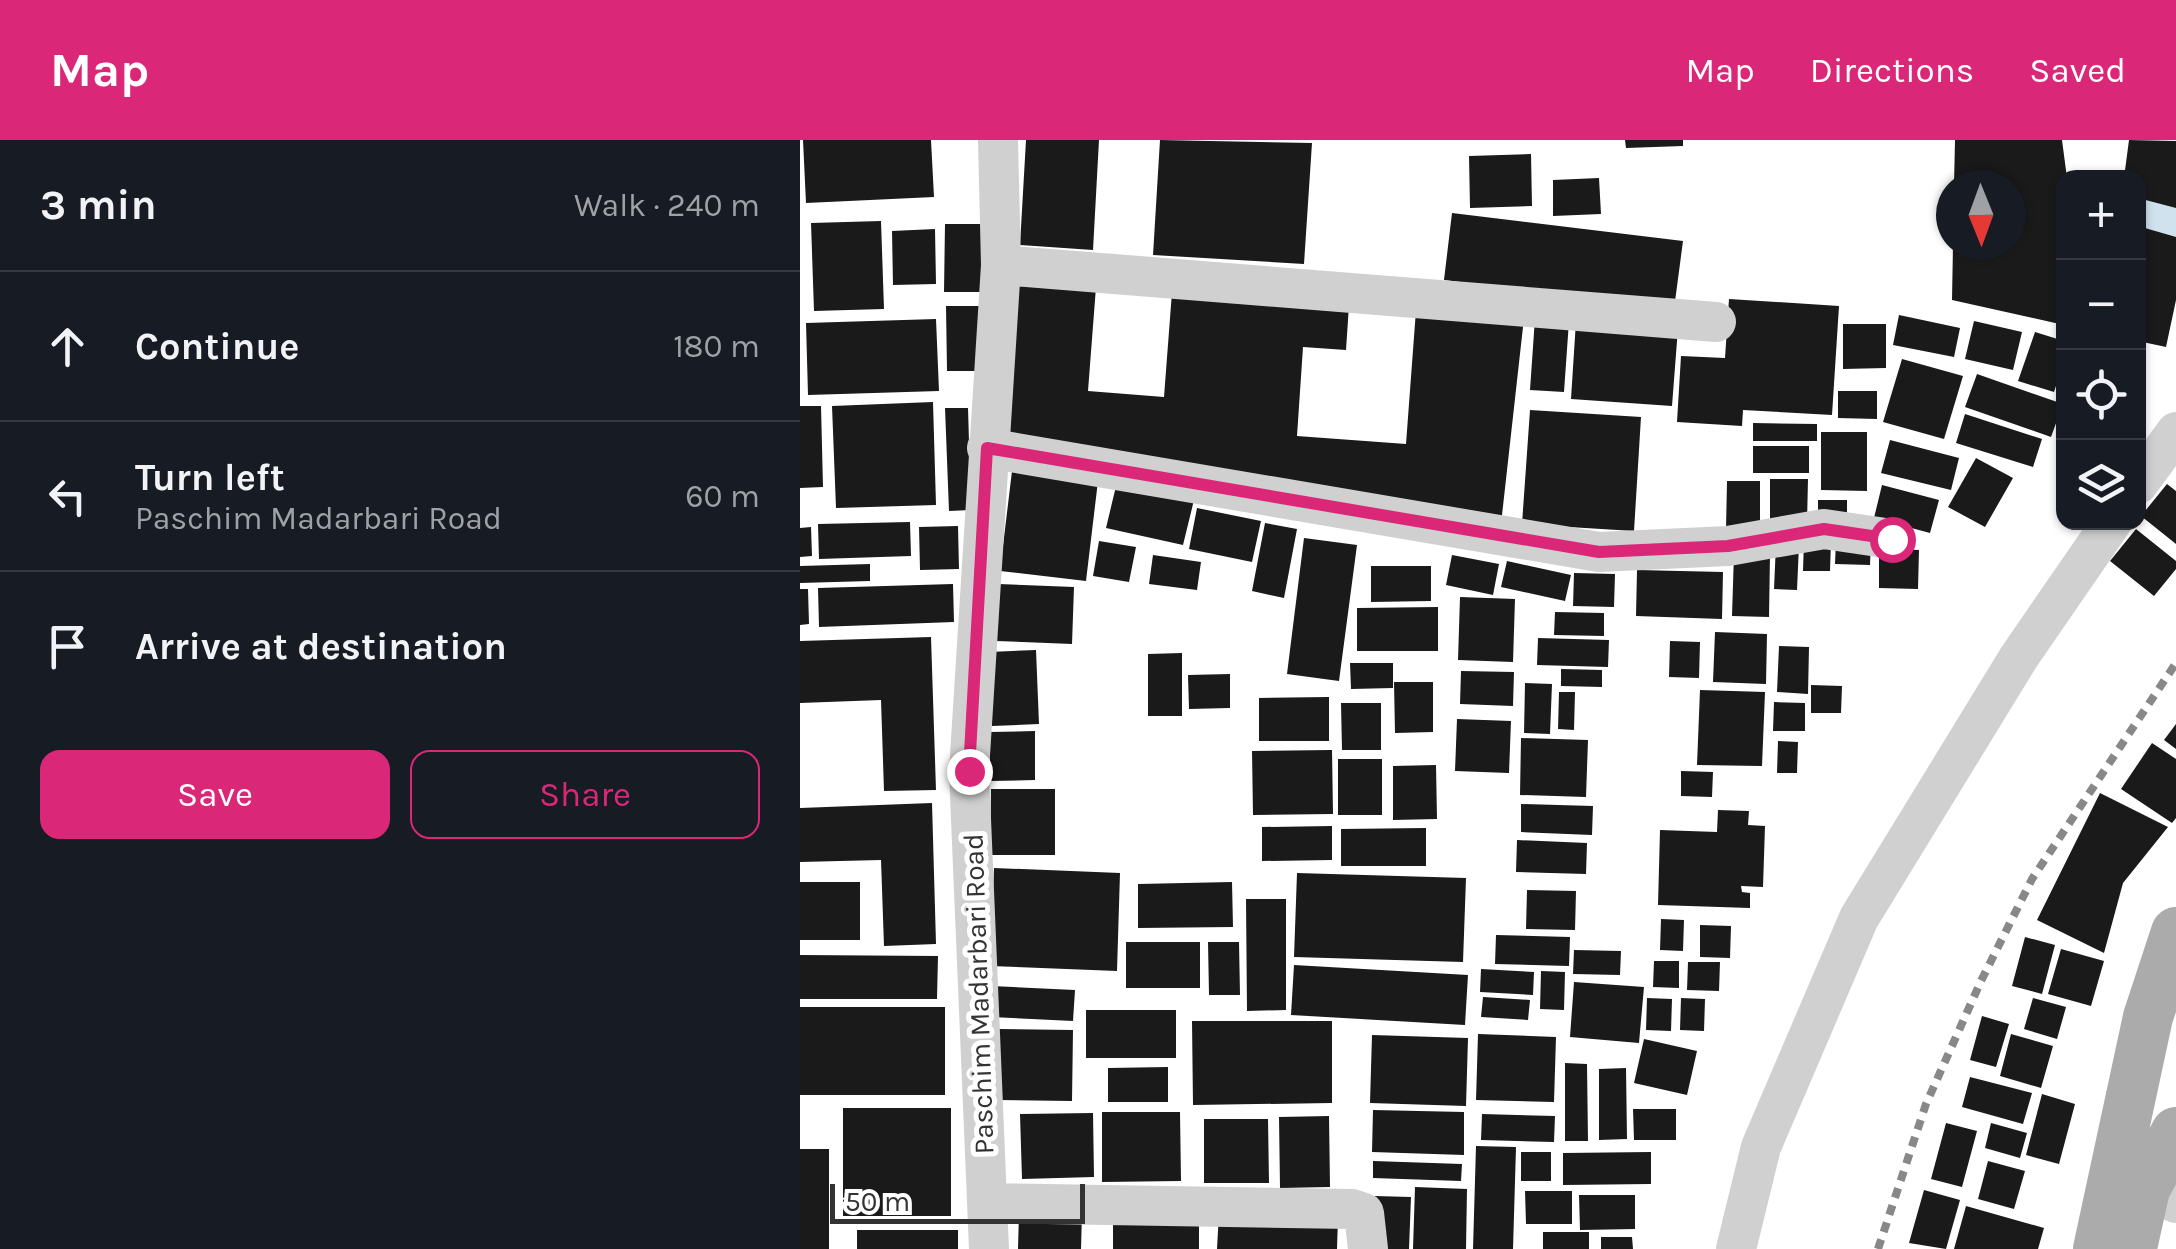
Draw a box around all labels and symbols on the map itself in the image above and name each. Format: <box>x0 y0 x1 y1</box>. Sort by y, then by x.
north arrow <box>1936 170 2026 260</box>
route start <box>1870 517 1916 563</box>
route end <box>947 749 993 795</box>
street label: Paschim Madarbari Road <box>956 833 1001 1155</box>
scale bar <box>830 1179 1085 1224</box>

